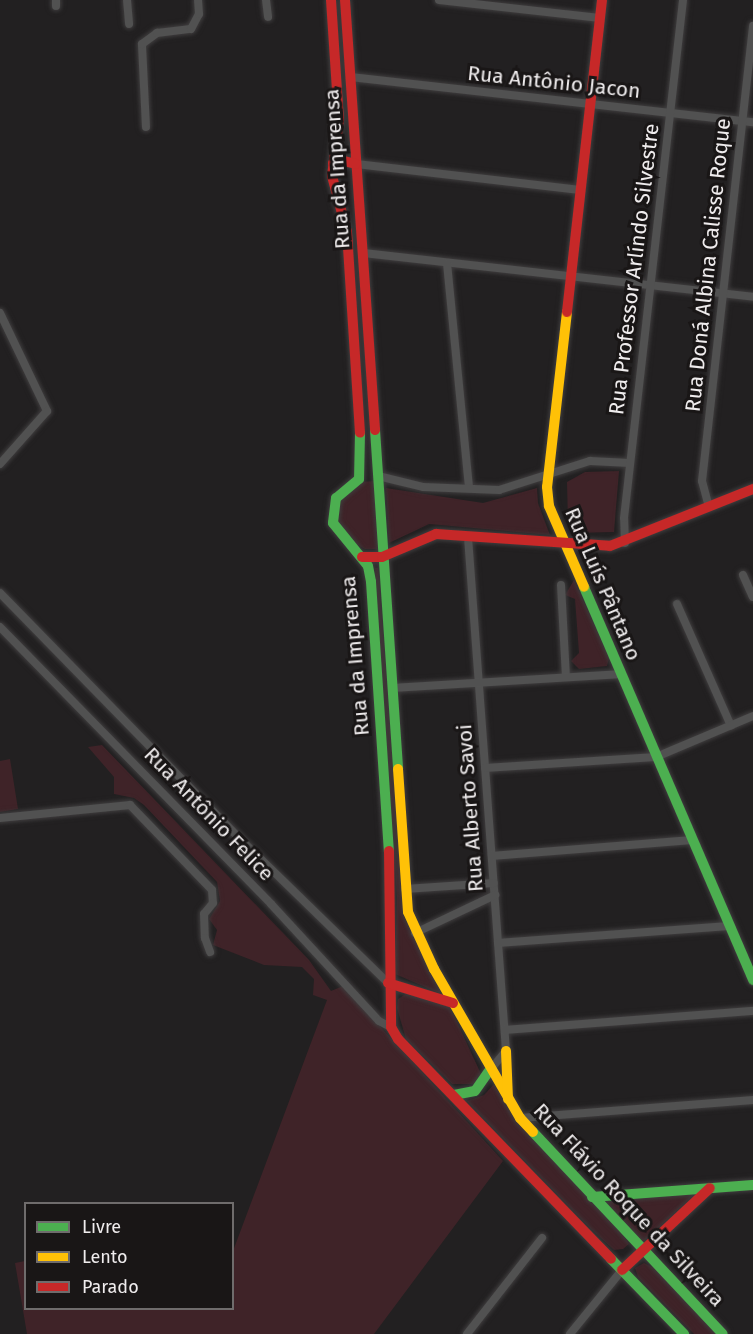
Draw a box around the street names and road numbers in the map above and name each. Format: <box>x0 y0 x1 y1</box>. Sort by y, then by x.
street label: Rua Antônio Jacon <box>466 60 642 104</box>
street label: Rua da Imprensa <box>319 88 355 250</box>
street label: Rua Doná Albina Calisse Roque <box>680 117 736 413</box>
street label: Rua Professor Arlíndo Silvestre <box>604 122 664 416</box>
street label: Rua Luís Pântano <box>559 504 647 664</box>
street label: Rua da Imprensa <box>335 575 375 737</box>
street label: Rua Alberto Savoi <box>452 723 488 893</box>
street label: Rua Antônio Felice <box>139 742 279 886</box>
street label: Rua Flávio Roque da Silveira <box>528 1098 730 1312</box>

